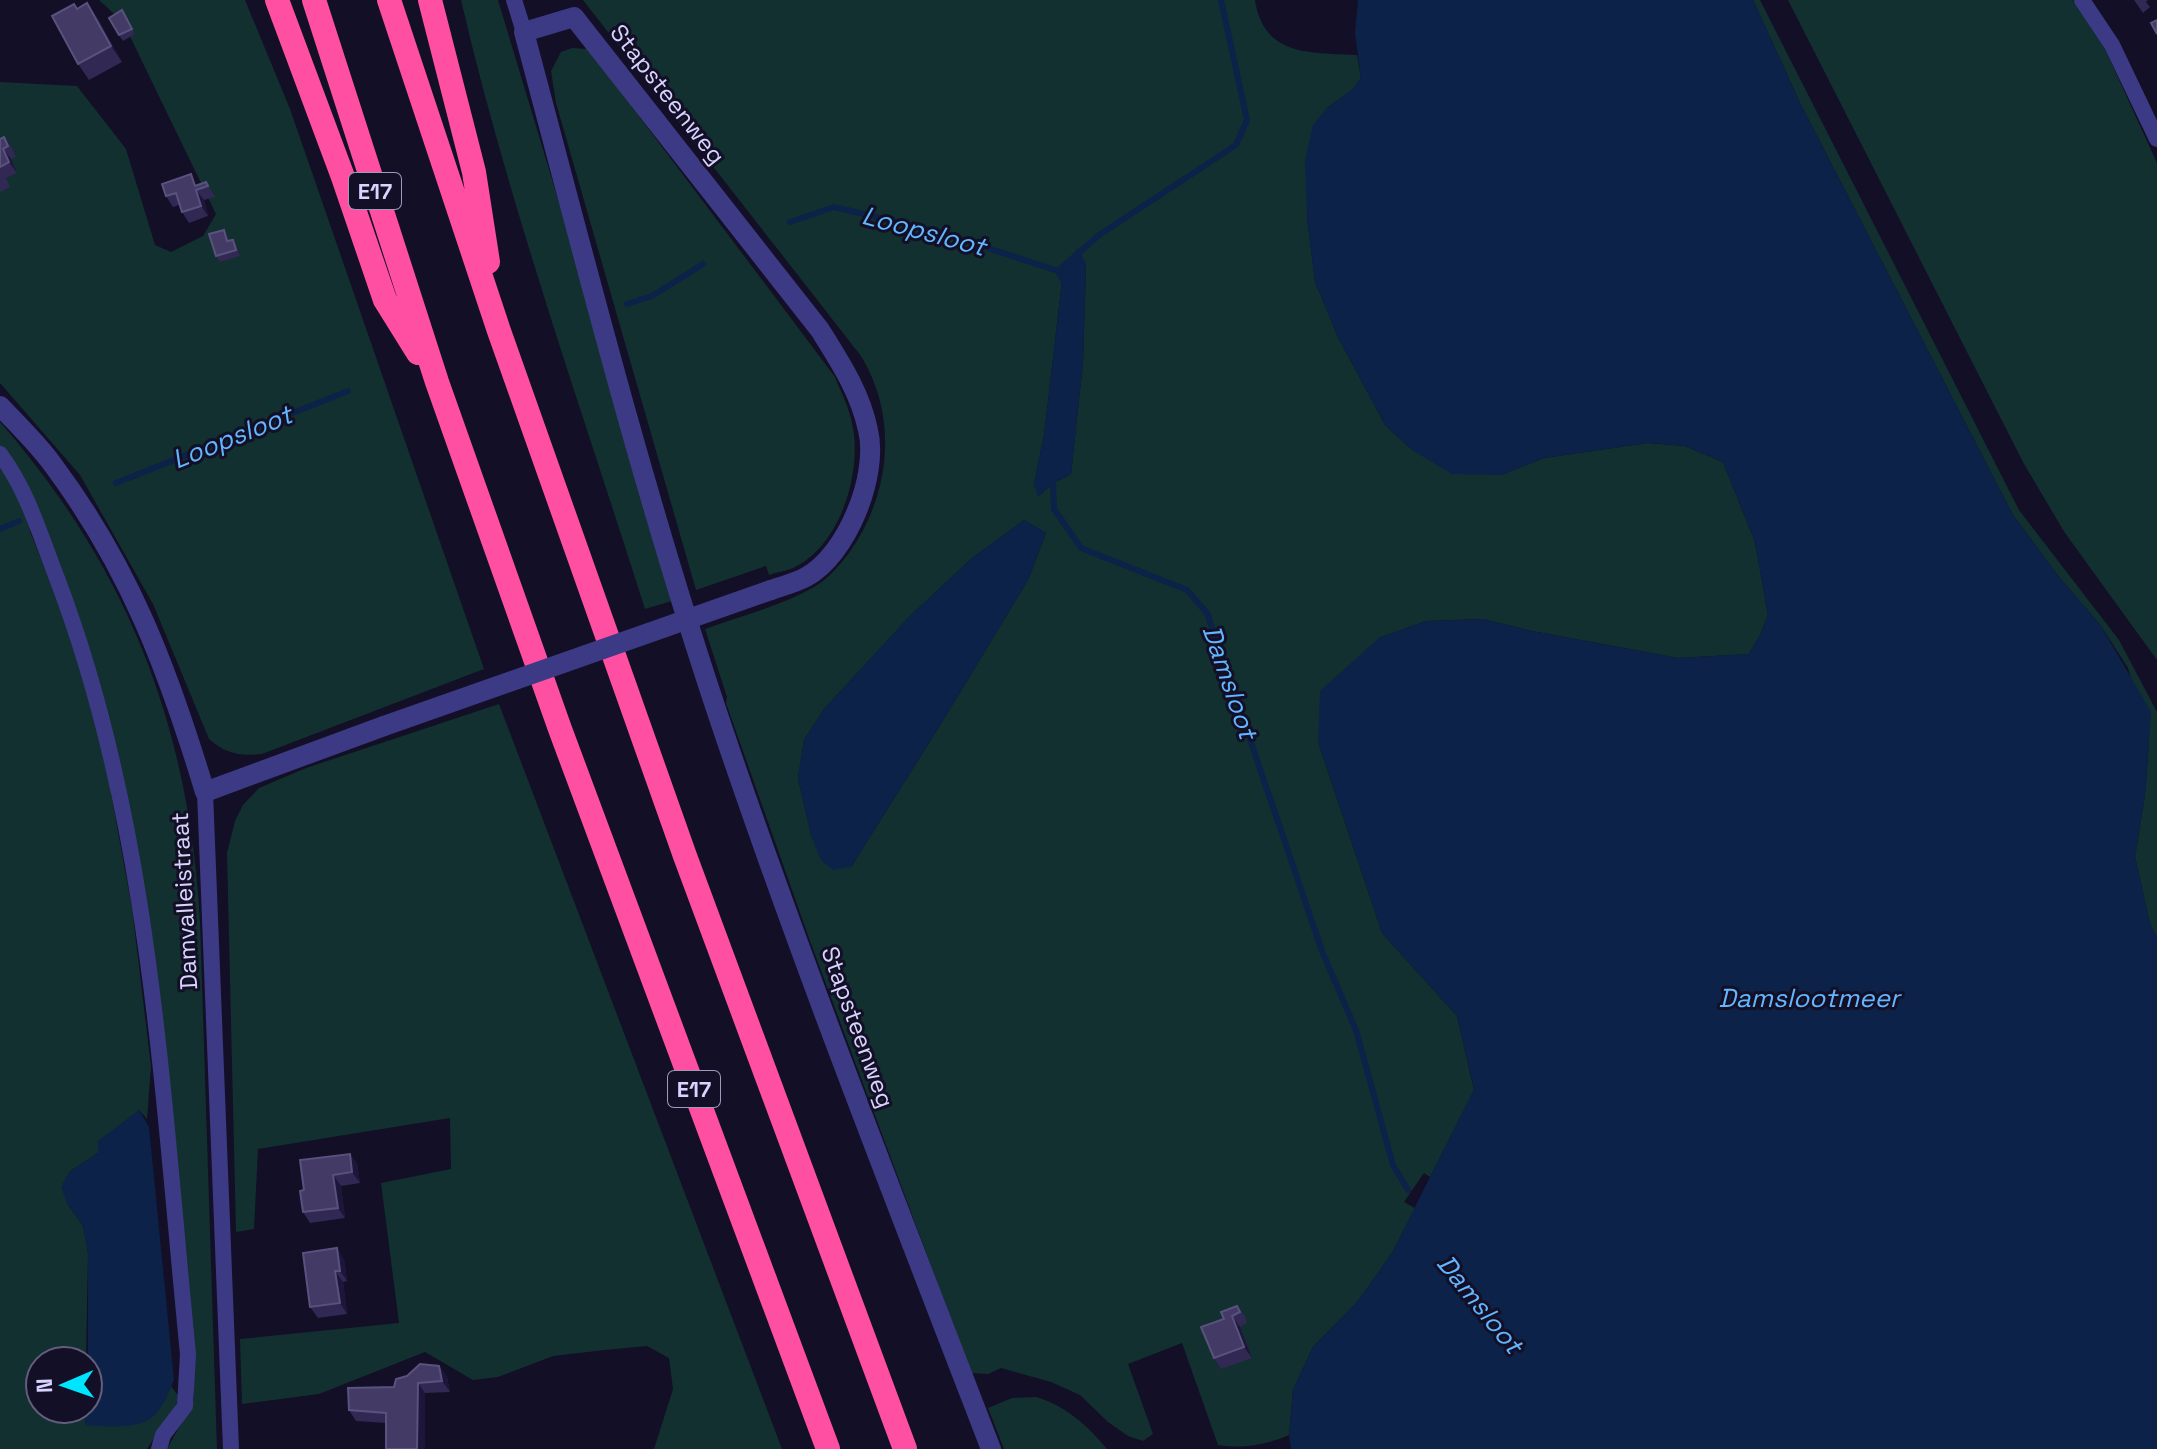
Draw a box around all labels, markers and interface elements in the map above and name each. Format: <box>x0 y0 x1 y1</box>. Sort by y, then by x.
street label: Stapsteenweg <box>604 18 732 170</box>
road number: E17 <box>349 173 401 209</box>
water label: Loopsloot <box>858 198 992 264</box>
water label: Loopsloot <box>167 397 299 476</box>
water label: Damsloot <box>1195 621 1266 745</box>
street label: Damvalleistraat <box>164 811 204 991</box>
street label: Stapsteenweg <box>814 942 902 1112</box>
water label: Damslootmeer <box>1718 981 1903 1015</box>
road number: E17 <box>668 1071 720 1107</box>
water label: Damsloot <box>1430 1247 1532 1362</box>
north arrow <box>24 1345 104 1425</box>
text: N <box>30 1378 58 1394</box>

